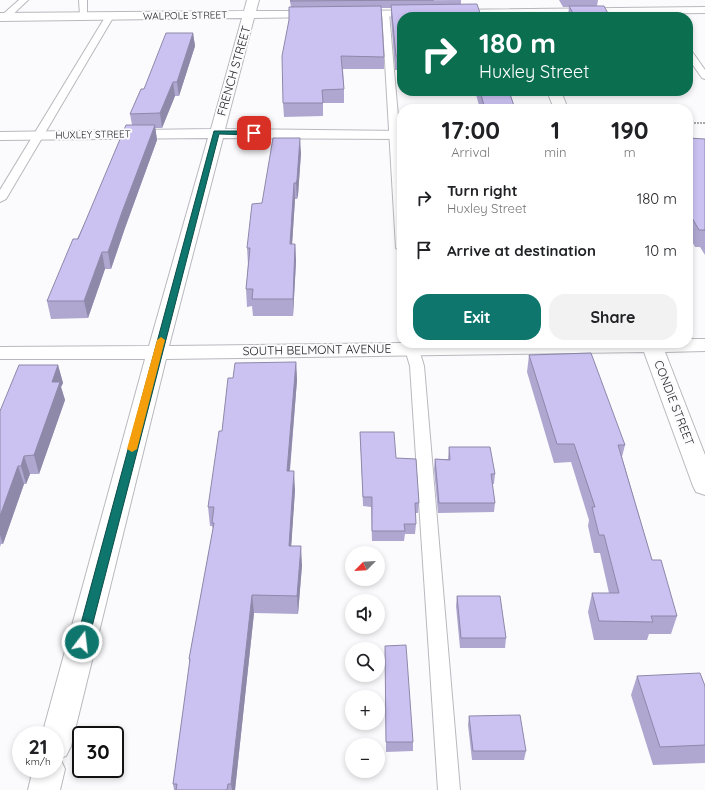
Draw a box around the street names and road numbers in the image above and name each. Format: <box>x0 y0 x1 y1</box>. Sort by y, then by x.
street label: WALPOLE STREET <box>143 8 227 23</box>
street label: FRENCH STREET <box>213 24 254 118</box>
street label: HUXLEY STREET <box>55 127 131 142</box>
street label: SOUTH BELMONT AVENUE <box>243 341 392 358</box>
street label: CONDIE STREET <box>651 358 698 448</box>

